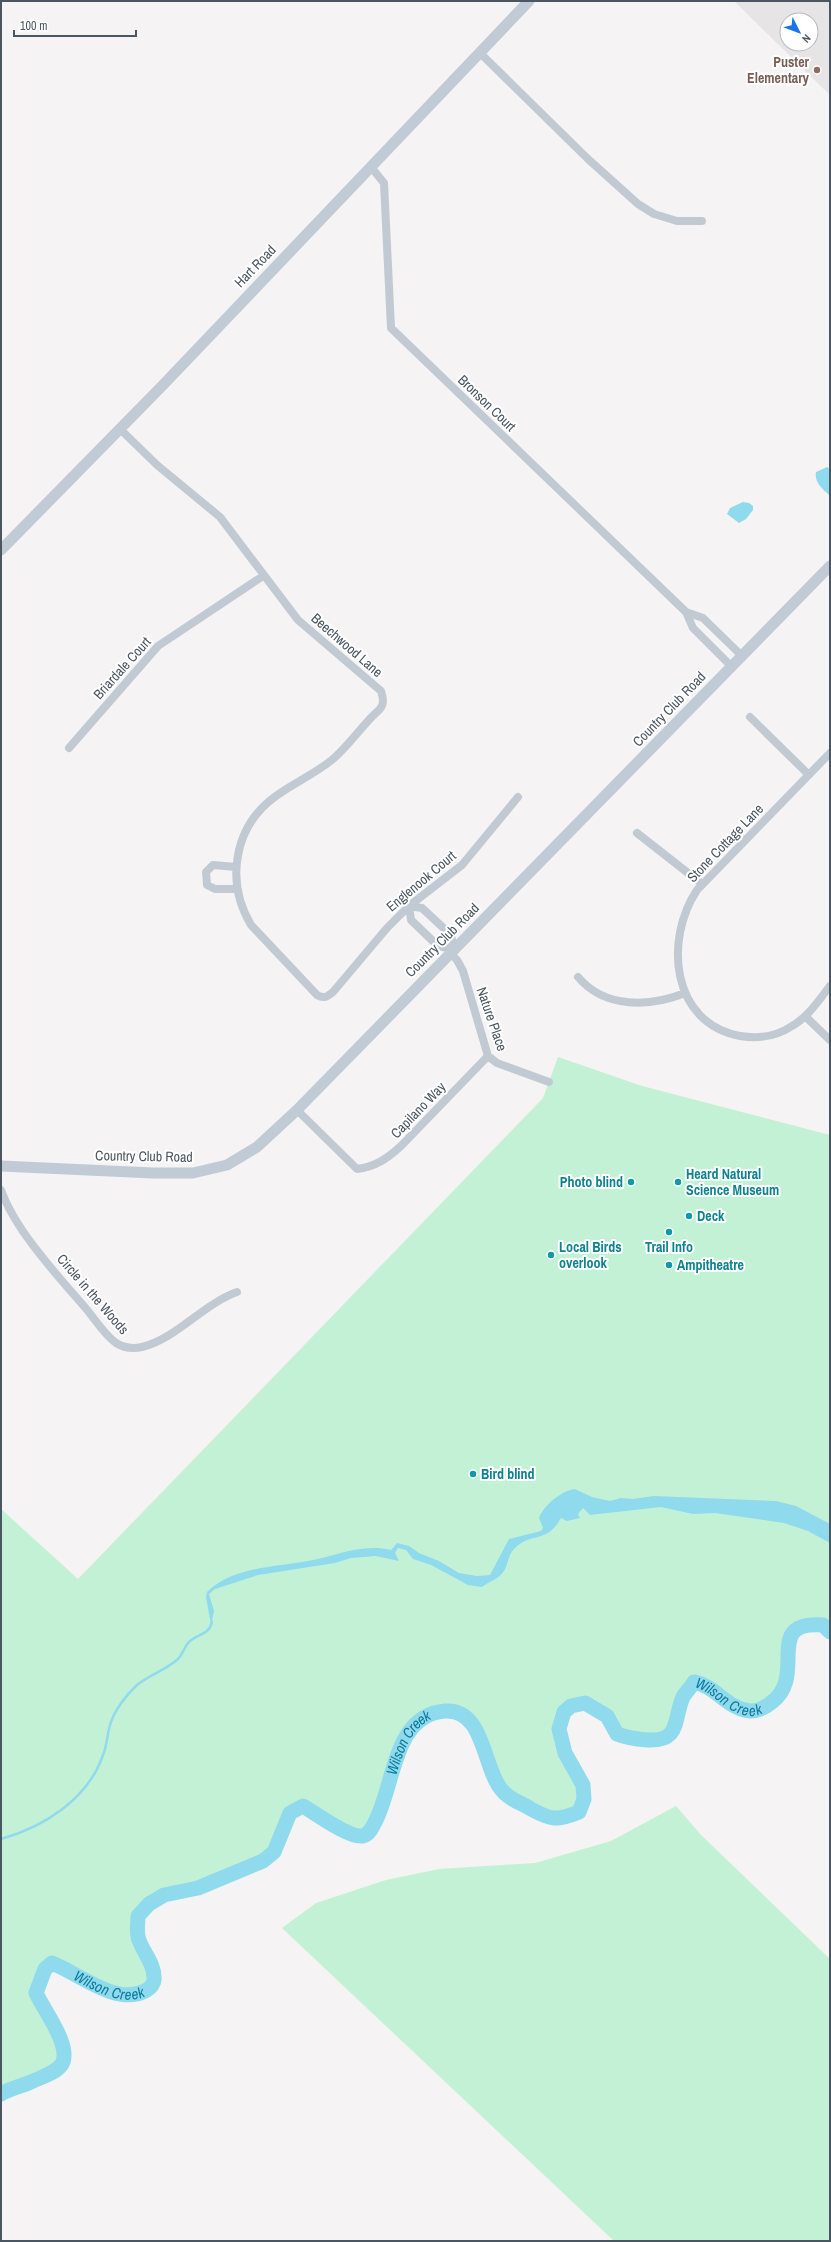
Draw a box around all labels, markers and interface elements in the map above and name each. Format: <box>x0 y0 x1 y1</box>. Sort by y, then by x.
scale bar <box>14 12 136 38</box>
north arrow <box>779 12 819 52</box>
text: 100 m <box>20 18 47 34</box>
text: N <box>799 32 814 46</box>
place label: Puster Elementary <box>747 53 810 87</box>
marker: Puster Elementary <box>812 65 822 75</box>
street label: Hart Road <box>230 241 280 291</box>
street label: Bronson Court <box>454 371 520 435</box>
street label: Beechwood Lane <box>308 609 386 681</box>
street label: Briardale Court <box>89 633 155 703</box>
street label: Country Club Road <box>629 668 709 750</box>
street label: Stone Cottage Lane <box>683 800 767 886</box>
street label: Englenook Court <box>382 847 460 915</box>
street label: Country Club Road <box>401 899 483 981</box>
street label: Nature Place <box>473 985 511 1053</box>
street label: Capilano Way <box>387 1078 450 1142</box>
street label: Country Club Road <box>95 1146 193 1166</box>
place label: Heard Natural Science Museum <box>686 1165 779 1199</box>
place label: Photo blind <box>560 1173 623 1191</box>
marker: Photo blind <box>626 1177 636 1187</box>
marker: Heard Natural Science Museum <box>673 1177 683 1187</box>
place label: Deck <box>697 1207 725 1225</box>
marker: Deck <box>684 1211 694 1221</box>
marker: Trail Info <box>664 1227 674 1237</box>
place label: Local Birds overlook <box>559 1238 622 1272</box>
place label: Trail Info <box>645 1238 693 1256</box>
street label: Circle in the Woods <box>53 1250 133 1338</box>
marker: Local Birds overlook <box>546 1250 556 1260</box>
place label: Ampitheatre <box>677 1256 744 1274</box>
marker: Ampitheatre <box>664 1260 674 1270</box>
place label: Bird blind <box>481 1465 535 1483</box>
marker: Bird blind <box>468 1469 478 1479</box>
water label: Wilson Creek <box>692 1672 765 1721</box>
water label: Wilson Creek <box>381 1704 435 1778</box>
water label: Wilson Creek <box>70 1965 148 2005</box>

